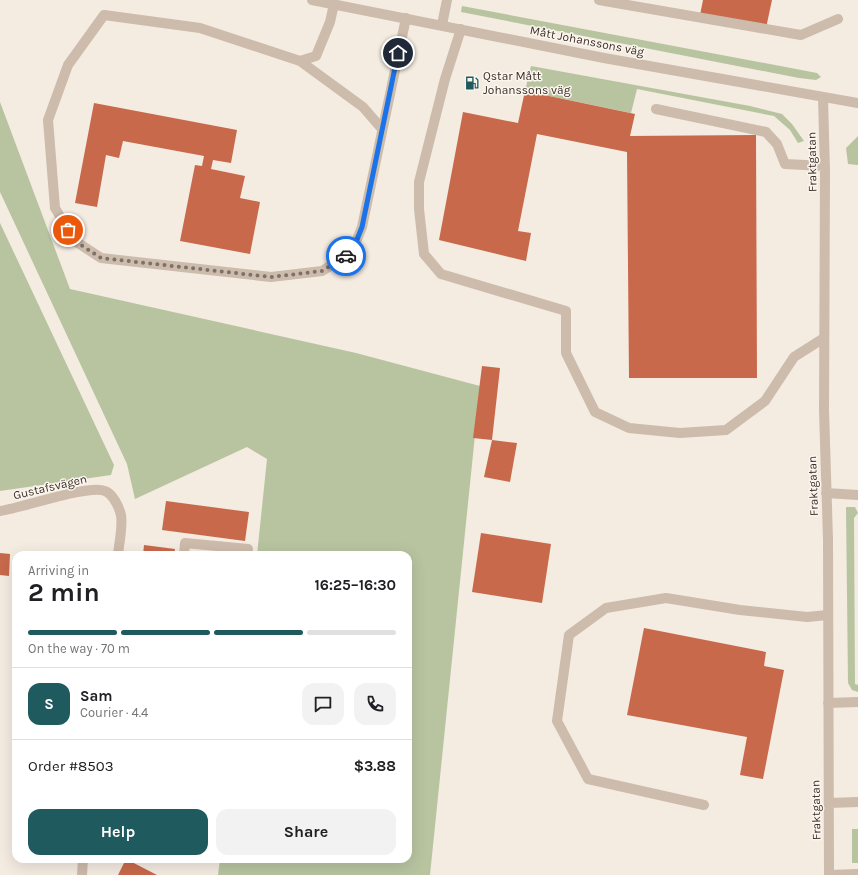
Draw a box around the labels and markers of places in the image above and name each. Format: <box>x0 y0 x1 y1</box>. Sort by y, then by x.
pin <box>381 36 415 70</box>
place label: Qstar Mått Johanssons väg <box>483 69 571 97</box>
fuel station icon: Qstar Mått Johanssons väg <box>464 75 480 91</box>
pin <box>51 213 85 247</box>

